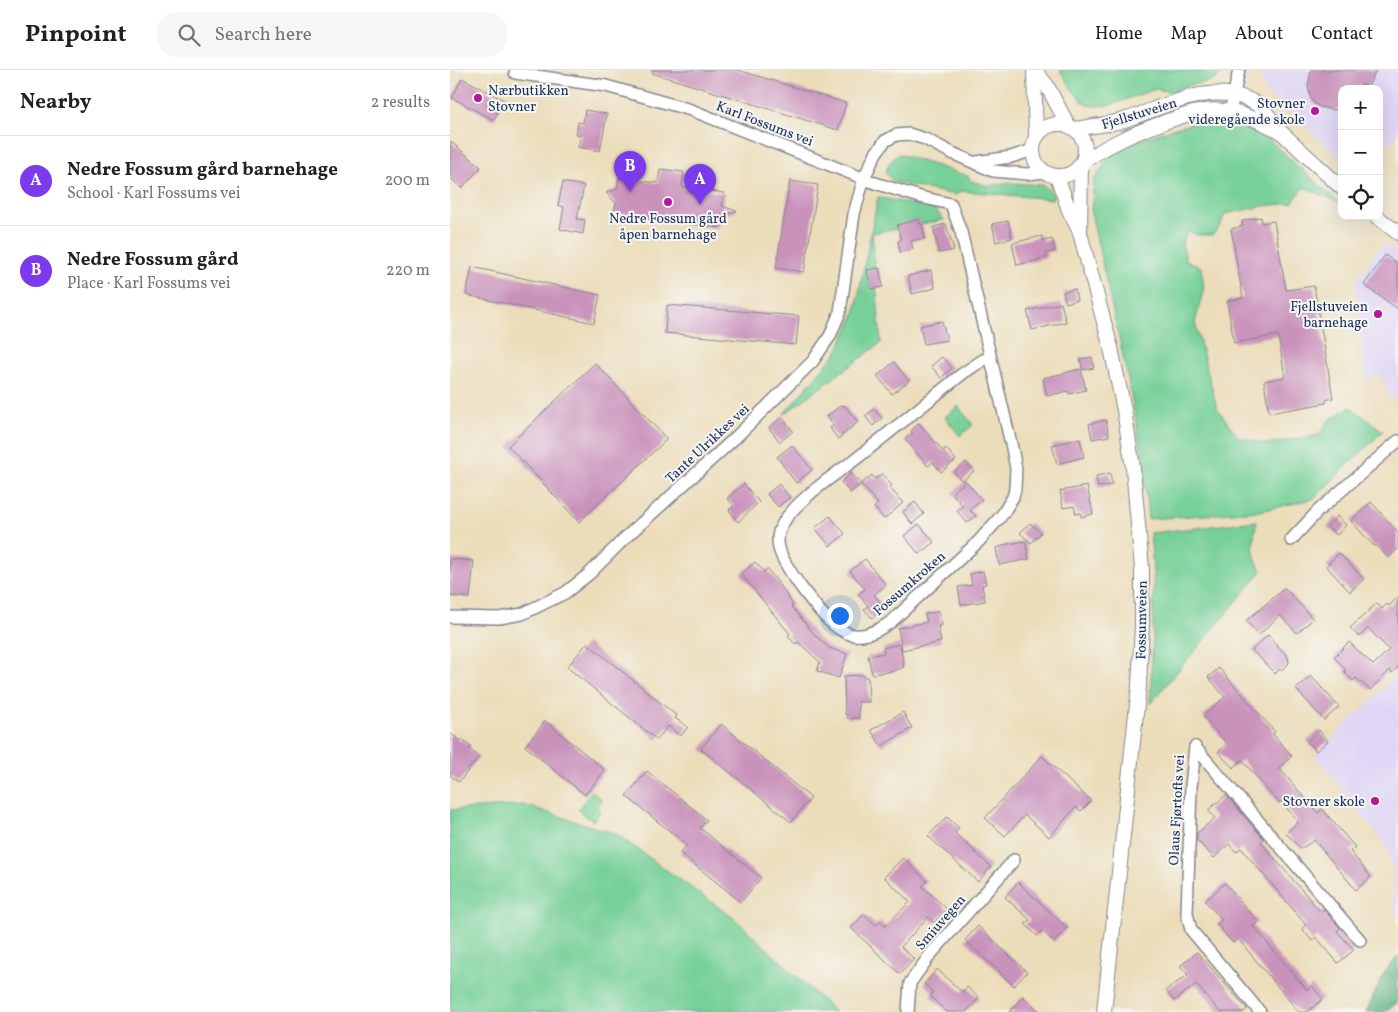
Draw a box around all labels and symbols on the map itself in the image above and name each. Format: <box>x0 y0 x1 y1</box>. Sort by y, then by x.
place label: Nærbutikken Stovner <box>488 82 569 117</box>
marker: Nærbutikken Stovner <box>472 92 484 104</box>
street label: Fjellstuveien <box>1099 94 1179 135</box>
place label: Stovner videregående skole <box>1188 95 1305 130</box>
street label: Karl Fossums vei <box>713 97 816 152</box>
marker: Stovner videregående skole <box>1309 105 1321 117</box>
pin: B <box>614 151 646 192</box>
pin: A <box>684 164 716 205</box>
marker: Nedre Fossum gård åpen barnehage <box>662 196 674 208</box>
place label: Nedre Fossum gård åpen barnehage <box>609 210 727 245</box>
place label: Fjellstuveien barnehage <box>1290 298 1368 333</box>
marker: Fjellstuveien barnehage <box>1372 308 1384 320</box>
street label: Tante Ulrikkes vei <box>662 400 754 488</box>
street label: Fossumkroken <box>870 547 950 621</box>
street label: Fossumveien <box>1132 580 1153 660</box>
your location <box>827 603 853 629</box>
street label: Olaus Fjørtofts vei <box>1165 754 1190 866</box>
place label: Stovner skole <box>1283 793 1365 812</box>
marker: Stovner skole <box>1369 795 1381 807</box>
street label: Smiuvegen <box>912 891 971 955</box>

